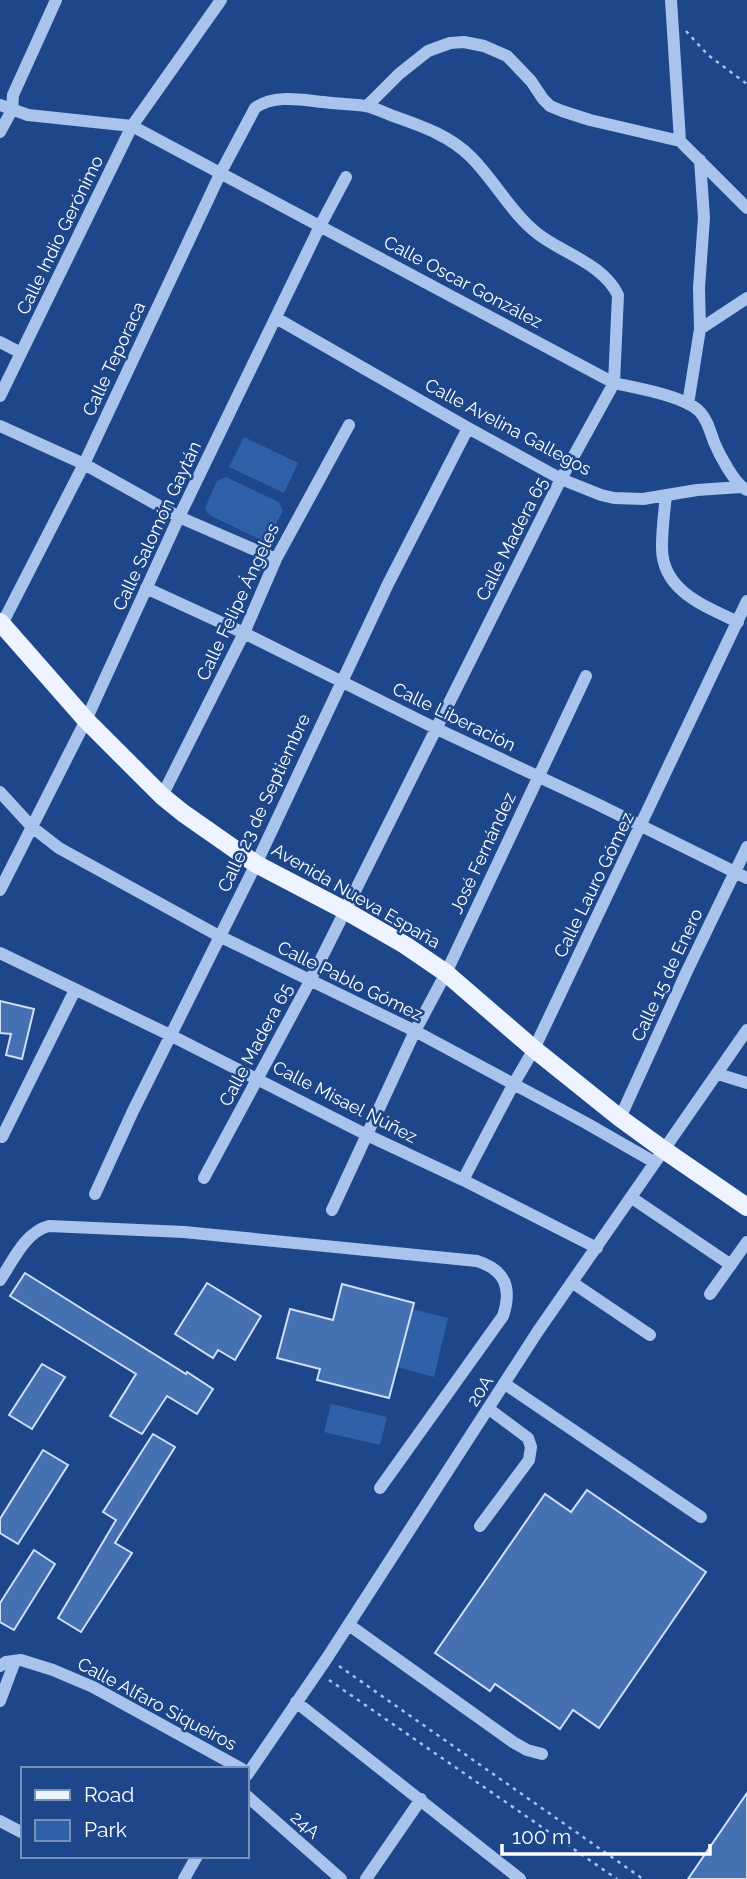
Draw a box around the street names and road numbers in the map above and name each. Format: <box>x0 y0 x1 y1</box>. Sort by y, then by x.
street label: Calle Indio Gerónimo <box>12 152 107 318</box>
street label: Calle Oscar González <box>380 231 546 332</box>
street label: Calle Teporaca <box>78 298 149 419</box>
street label: Calle Avelina Gallegos <box>422 374 595 479</box>
street label: Calle Salomón Gaytán <box>108 438 205 614</box>
street label: Calle Madera 65 <box>471 473 552 604</box>
street label: Calle Felipe Ángeles <box>191 519 283 684</box>
street label: Calle Liberación <box>389 678 519 755</box>
street label: Calle 23 de Septiembre <box>213 710 314 895</box>
street label: José Fernández <box>445 789 520 917</box>
street label: Calle Lauro Gómez <box>549 809 638 961</box>
street label: Avenida Nueva España <box>268 839 444 952</box>
street label: Calle 15 de Enero <box>627 905 707 1045</box>
street label: Calle Pablo Gómez <box>274 936 426 1025</box>
street label: Calle Madera 65 <box>214 980 297 1110</box>
street label: Calle Misael Núñez <box>270 1056 421 1147</box>
street label: 20A <box>462 1371 497 1410</box>
street label: Calle Alfaro Siqueiros <box>74 1653 241 1755</box>
street label: 24A <box>287 1806 324 1843</box>

